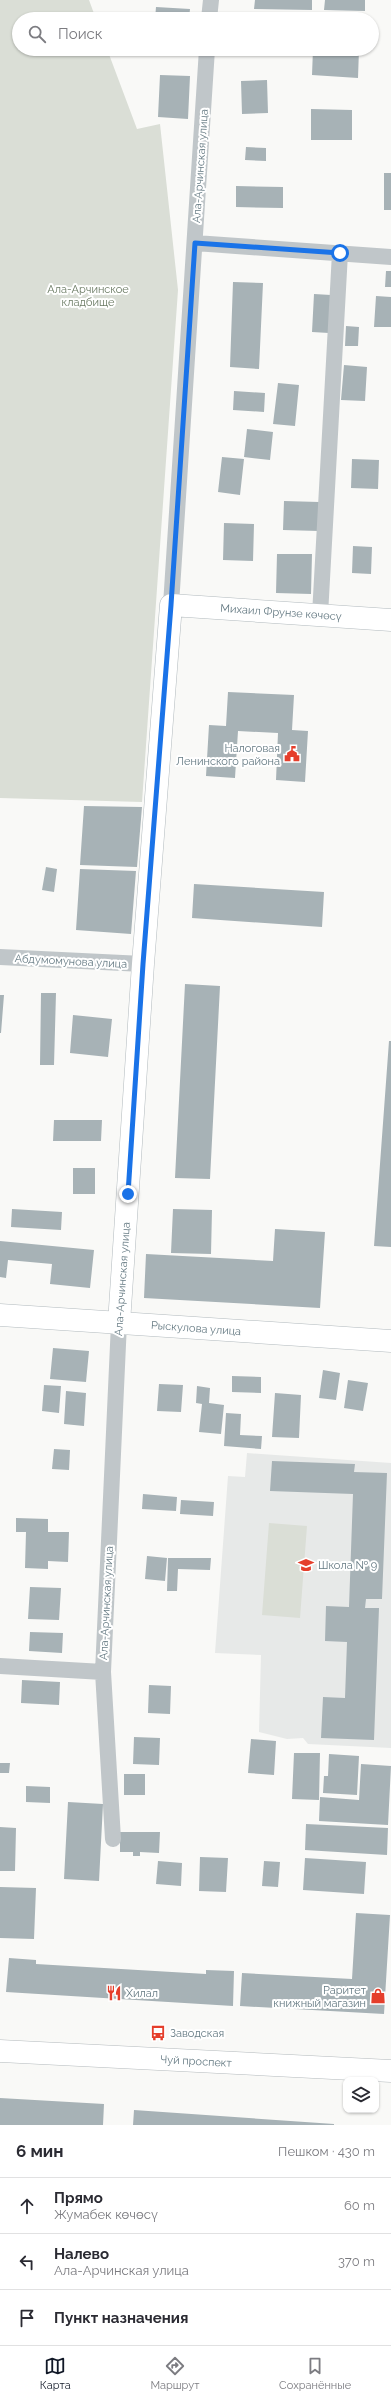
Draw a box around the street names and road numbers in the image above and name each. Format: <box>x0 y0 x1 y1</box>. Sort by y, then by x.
street label: Ала-Арчинская улица <box>190 109 211 223</box>
street label: Михаил Фрунзе көчөсү <box>220 602 342 623</box>
street label: Абдумомунова улица <box>14 952 128 971</box>
street label: Ала-Арчинская улица <box>112 1222 133 1336</box>
street label: Рыскулова улица <box>150 1319 241 1338</box>
street label: Ала-Арчинская улица <box>97 1546 116 1660</box>
street label: Чуй проспект <box>160 2053 233 2070</box>

